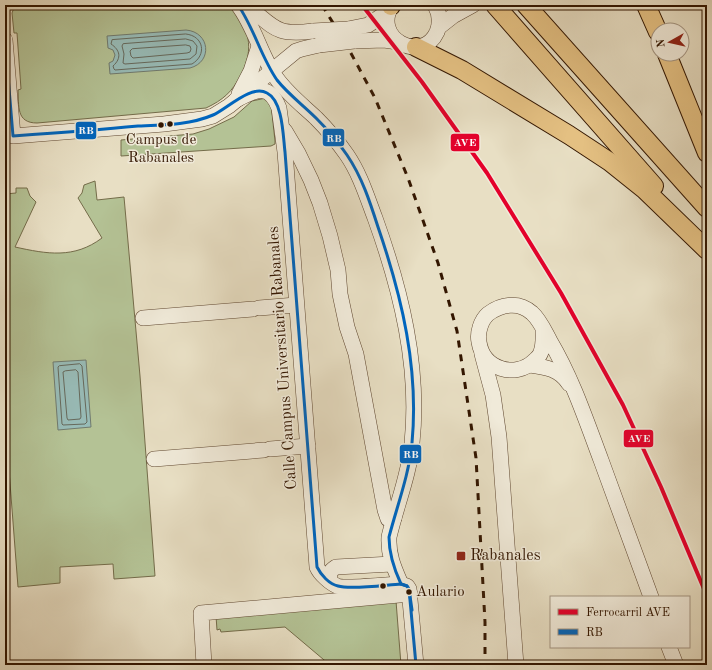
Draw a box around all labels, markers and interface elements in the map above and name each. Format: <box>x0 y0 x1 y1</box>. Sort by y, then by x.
north arrow <box>650 22 690 62</box>
text: N <box>655 38 668 48</box>
unlabelled marker <box>165 119 175 129</box>
marker: Campus de Rabanales <box>156 120 166 130</box>
line badge: RB <box>75 121 97 140</box>
text: RB <box>78 126 94 137</box>
line badge: RB <box>322 128 345 147</box>
place label: Campus de Rabanales <box>126 133 196 166</box>
line badge: AVE <box>450 133 480 152</box>
text: RB <box>326 134 342 145</box>
text: AVE <box>454 138 477 149</box>
street label: Calle Campus Universitario Rabanales <box>266 225 300 490</box>
line badge: AVE <box>623 429 654 448</box>
text: AVE <box>628 434 651 445</box>
line badge: RB <box>399 444 422 464</box>
text: RB <box>403 450 419 461</box>
place label: Rabanales <box>470 548 541 564</box>
marker: Rabanales <box>455 550 467 562</box>
unlabelled marker <box>378 581 388 591</box>
place label: Aulario <box>416 585 465 600</box>
marker: Aulario <box>404 587 414 597</box>
legend <box>550 596 690 648</box>
text: Ferrocarril AVE <box>586 607 670 619</box>
text: RB <box>586 627 603 639</box>

